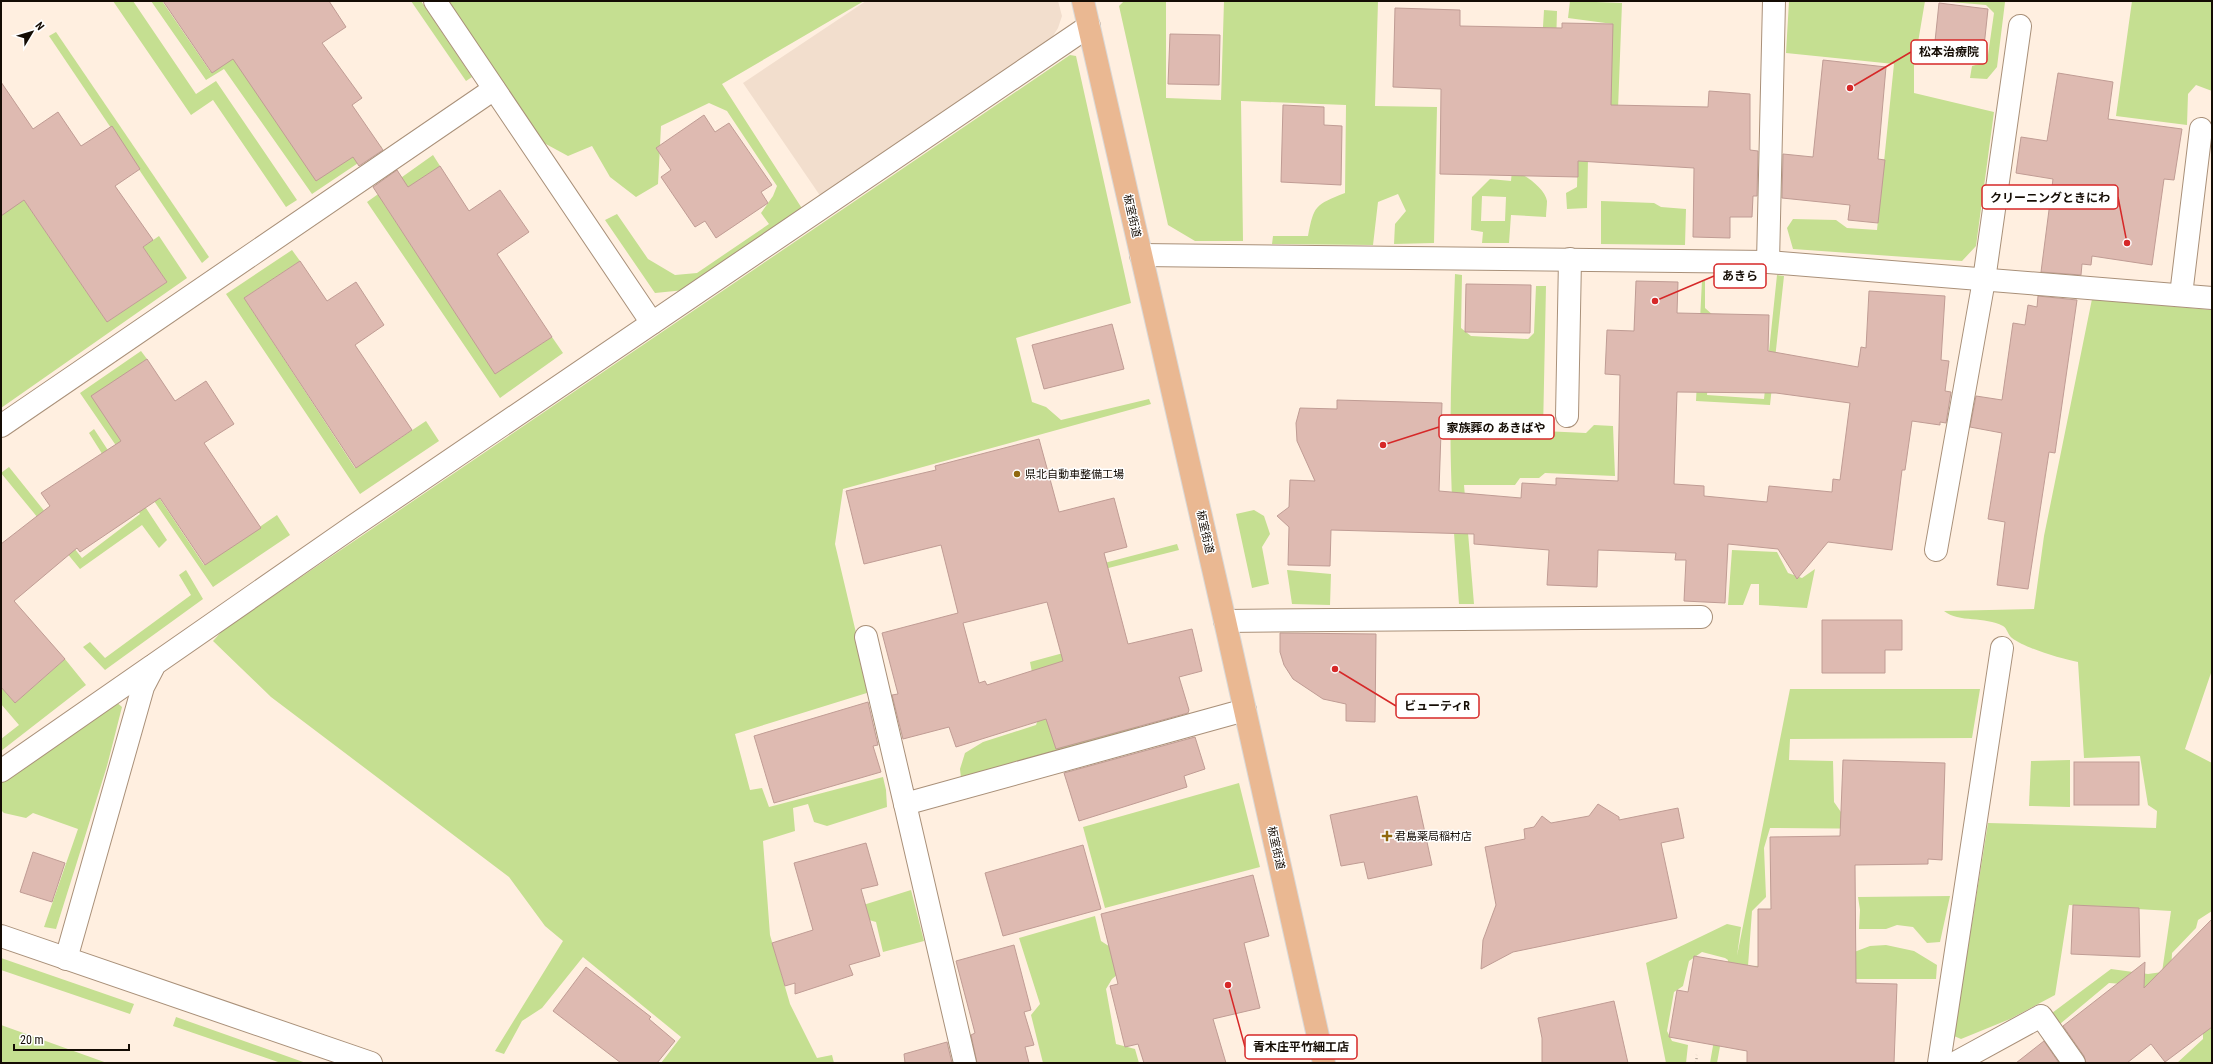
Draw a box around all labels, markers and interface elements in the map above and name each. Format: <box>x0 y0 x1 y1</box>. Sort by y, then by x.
north arrow <box>12 12 52 52</box>
text: N <box>32 19 47 33</box>
callout: 松本治療院 <box>1911 40 1987 64</box>
text: 松本治療院 <box>1919 45 1979 59</box>
callout: クリーニングときにわ <box>1982 185 2118 209</box>
text: クリーニングときにわ <box>1990 191 2110 205</box>
street label: 板室街道 <box>1121 193 1143 239</box>
callout: あきら <box>1714 264 1766 288</box>
text: あきら <box>1722 269 1758 283</box>
callout: 家族葬の あきばや <box>1439 415 1554 439</box>
text: 家族葬の あきばや <box>1447 421 1545 435</box>
place label: 県北自動車整備工場 <box>1025 468 1124 481</box>
marker: 県北自動車整備工場 <box>1012 469 1022 479</box>
street label: 板室街道 <box>1194 509 1216 555</box>
callout: ビューティR <box>1396 694 1479 718</box>
text: ビューティR <box>1404 699 1470 713</box>
street label: 板室街道 <box>1265 825 1287 871</box>
place label: 君島薬局稲村店 <box>1395 830 1472 843</box>
marker: 君島薬局稲村店 <box>1382 831 1392 841</box>
scale bar <box>14 1026 129 1052</box>
text: 20 m <box>20 1033 44 1047</box>
callout: 青木庄平竹細工店 <box>1245 1035 1357 1059</box>
text: 青木庄平竹細工店 <box>1253 1040 1349 1054</box>

